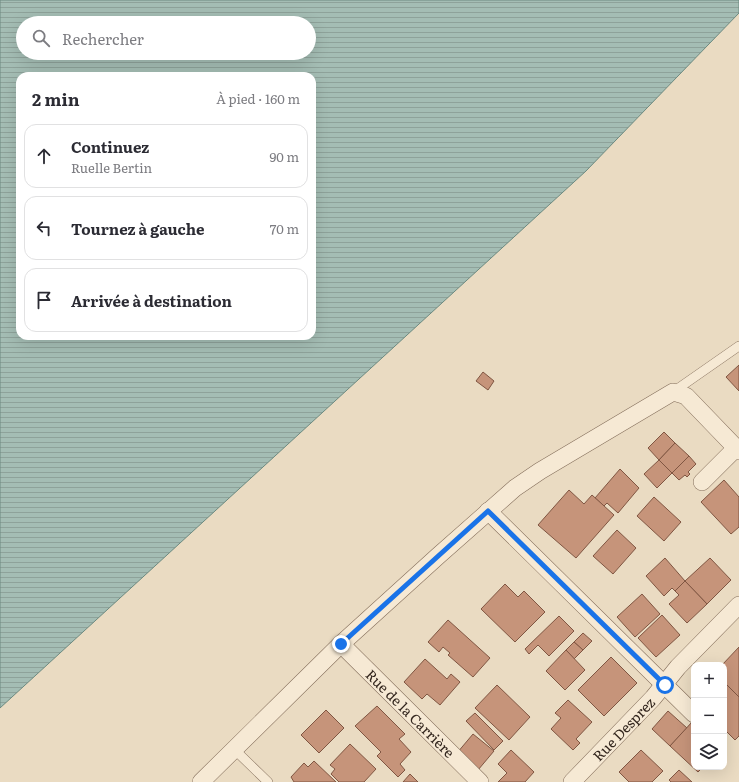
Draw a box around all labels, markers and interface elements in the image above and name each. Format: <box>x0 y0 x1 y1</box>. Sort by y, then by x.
search box <box>16 16 316 60</box>
icon: search <box>30 27 52 49</box>
text: Rechercher <box>62 27 144 50</box>
text: 2 min <box>32 86 80 111</box>
text: À pied · 160 m <box>216 89 300 108</box>
text: Continuez <box>71 135 149 158</box>
icon: ahead <box>33 145 55 167</box>
text: 90 m <box>269 147 299 166</box>
text: Ruelle Bertin <box>71 158 152 177</box>
icon: left <box>33 217 55 239</box>
text: Tournez à gauche <box>71 217 204 240</box>
text: 70 m <box>270 219 299 238</box>
icon: arrive <box>33 289 55 311</box>
text: Arrivée à destination <box>71 289 232 312</box>
route end <box>332 635 350 653</box>
map controls <box>691 662 727 770</box>
button: + <box>691 662 727 698</box>
street label: Rue de la Carrière <box>362 664 459 762</box>
route start <box>656 676 674 694</box>
street label: Rue Desprez <box>588 692 659 765</box>
button: − <box>691 698 727 734</box>
button: layers <box>691 734 727 770</box>

